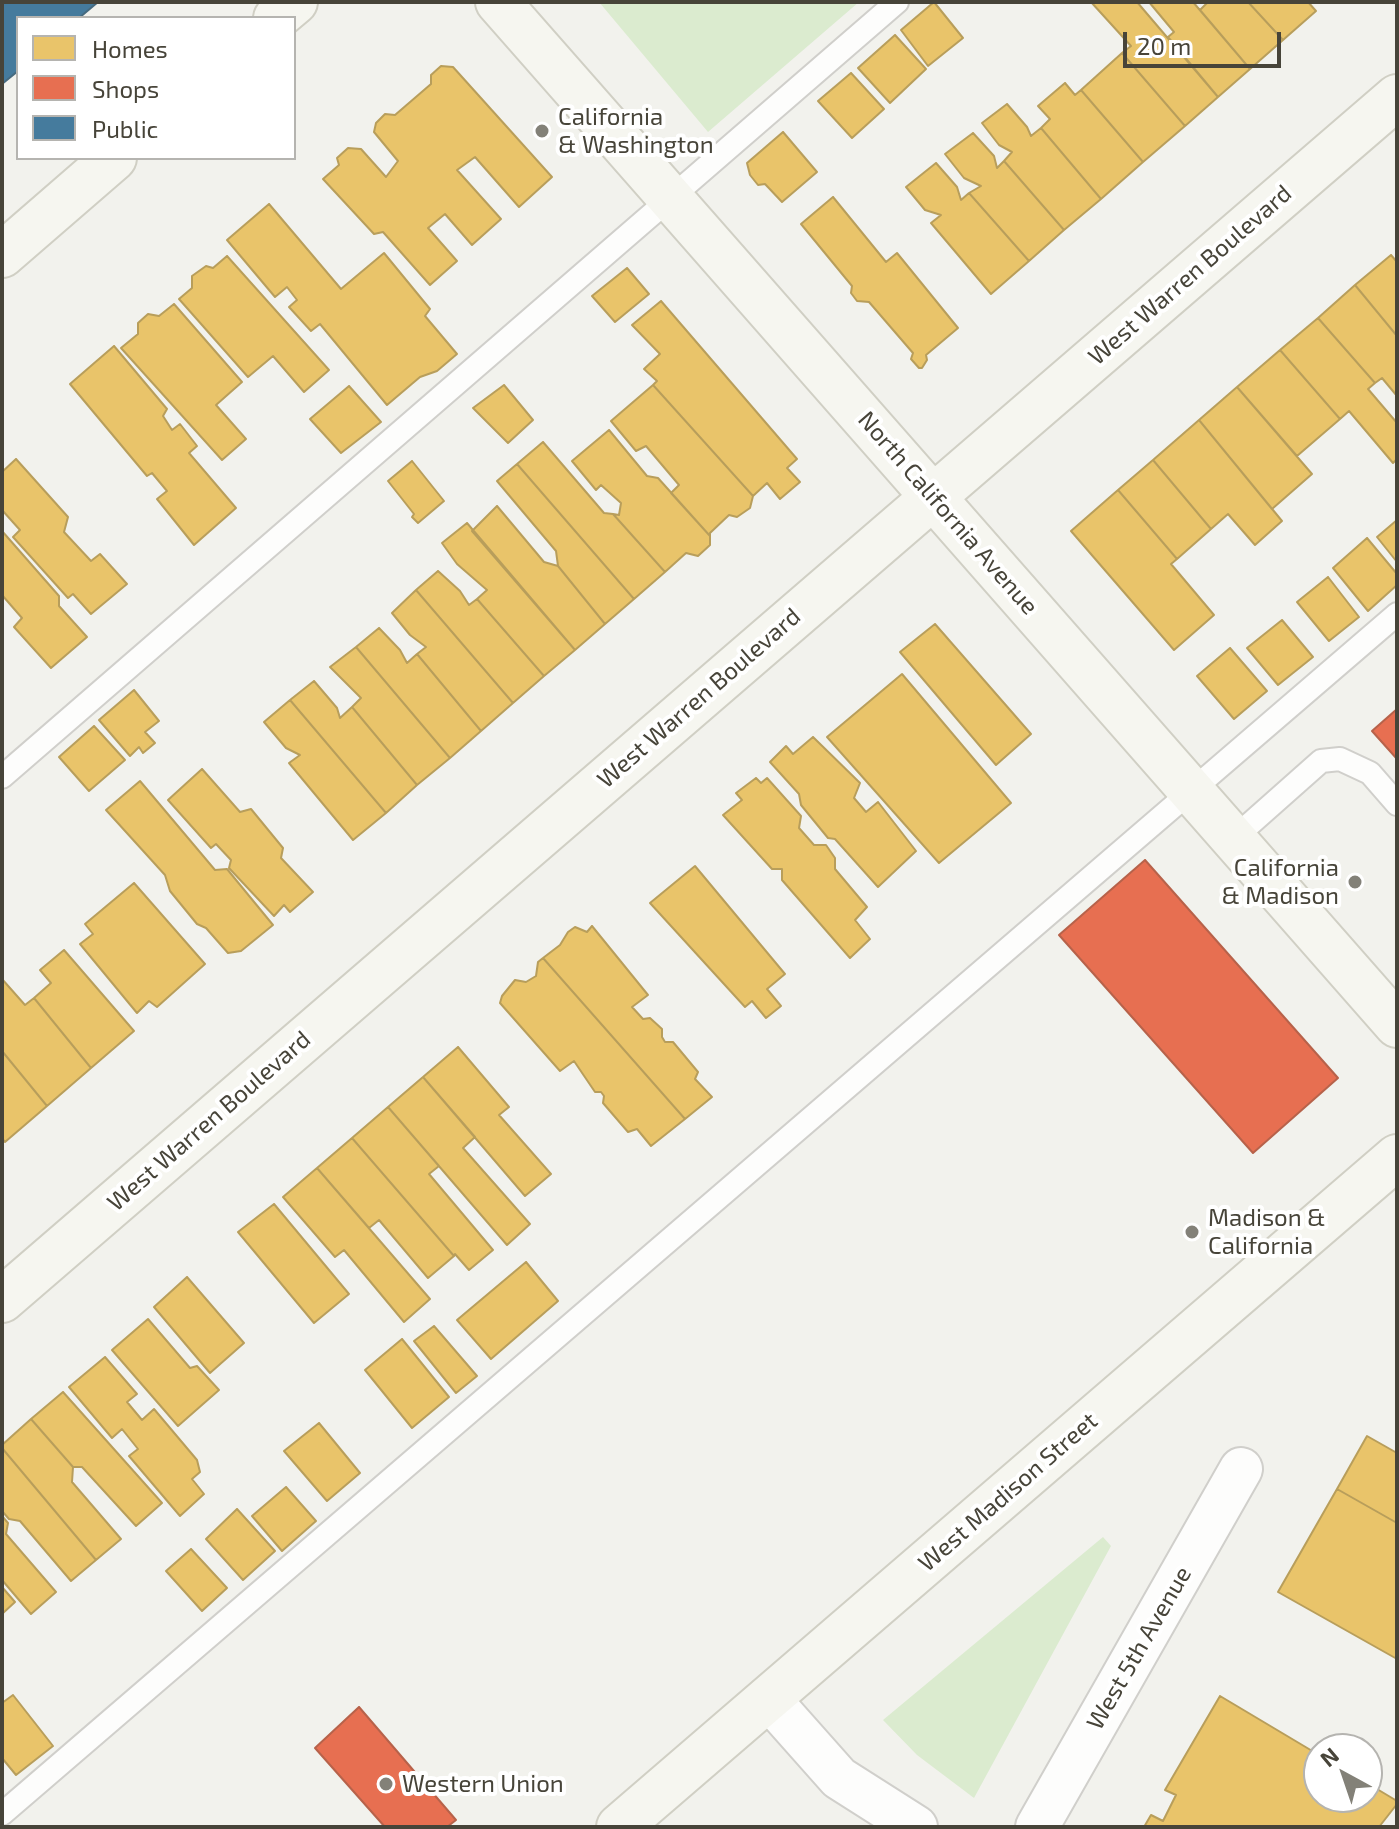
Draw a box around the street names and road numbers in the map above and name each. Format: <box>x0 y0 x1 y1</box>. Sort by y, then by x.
street label: West Warren Boulevard <box>1083 179 1297 371</box>
street label: North California Avenue <box>852 406 1044 620</box>
street label: West Warren Boulevard <box>592 602 806 794</box>
street label: West Warren Boulevard <box>102 1025 316 1217</box>
street label: West Madison Street <box>913 1406 1103 1578</box>
street label: West 5th Avenue <box>1081 1561 1197 1735</box>

